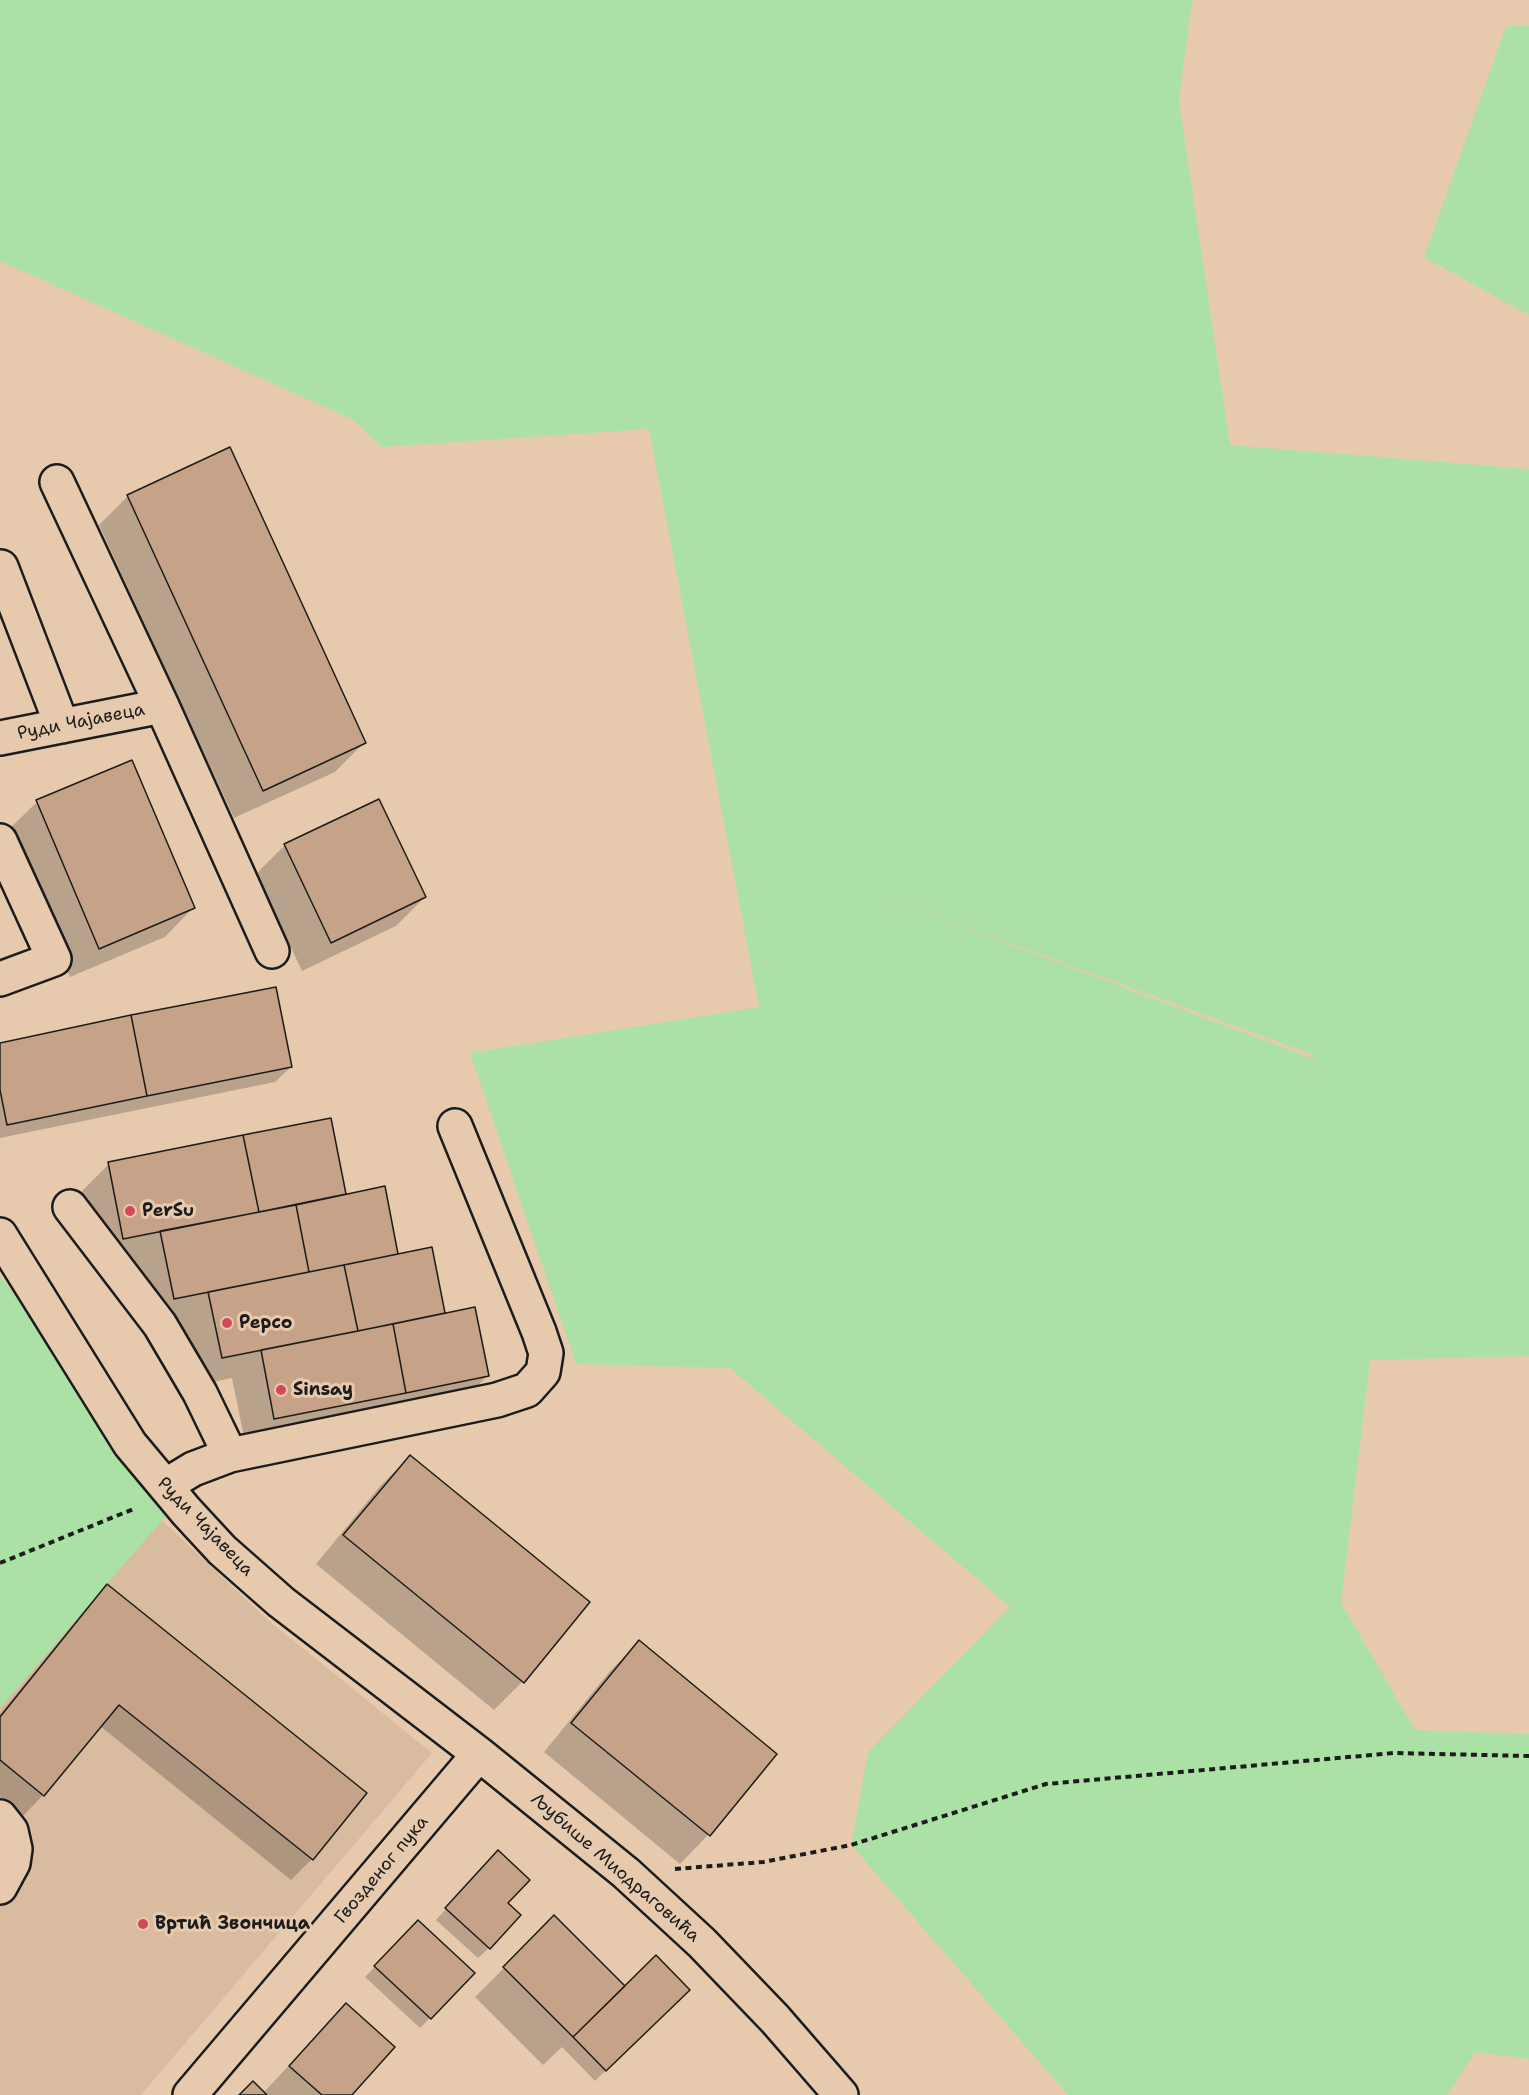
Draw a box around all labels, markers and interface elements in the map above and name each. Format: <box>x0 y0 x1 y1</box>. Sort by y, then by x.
street label: Руди Чајавеца <box>15 699 147 745</box>
place label: PerSu <box>142 1200 194 1222</box>
marker: PerSu <box>123 1204 137 1218</box>
place label: Pepco <box>239 1312 293 1334</box>
marker: Pepco <box>220 1316 234 1330</box>
place label: Sinsay <box>293 1379 353 1401</box>
marker: Sinsay <box>274 1383 288 1397</box>
street label: Руди Чајавеца <box>152 1473 258 1581</box>
street label: Љубише Миодраговића <box>526 1789 704 1947</box>
street label: Гвозденог пука <box>331 1812 433 1928</box>
place label: Вртић Звончица <box>155 1913 310 1935</box>
marker: Вртић Звончица <box>136 1917 150 1931</box>

